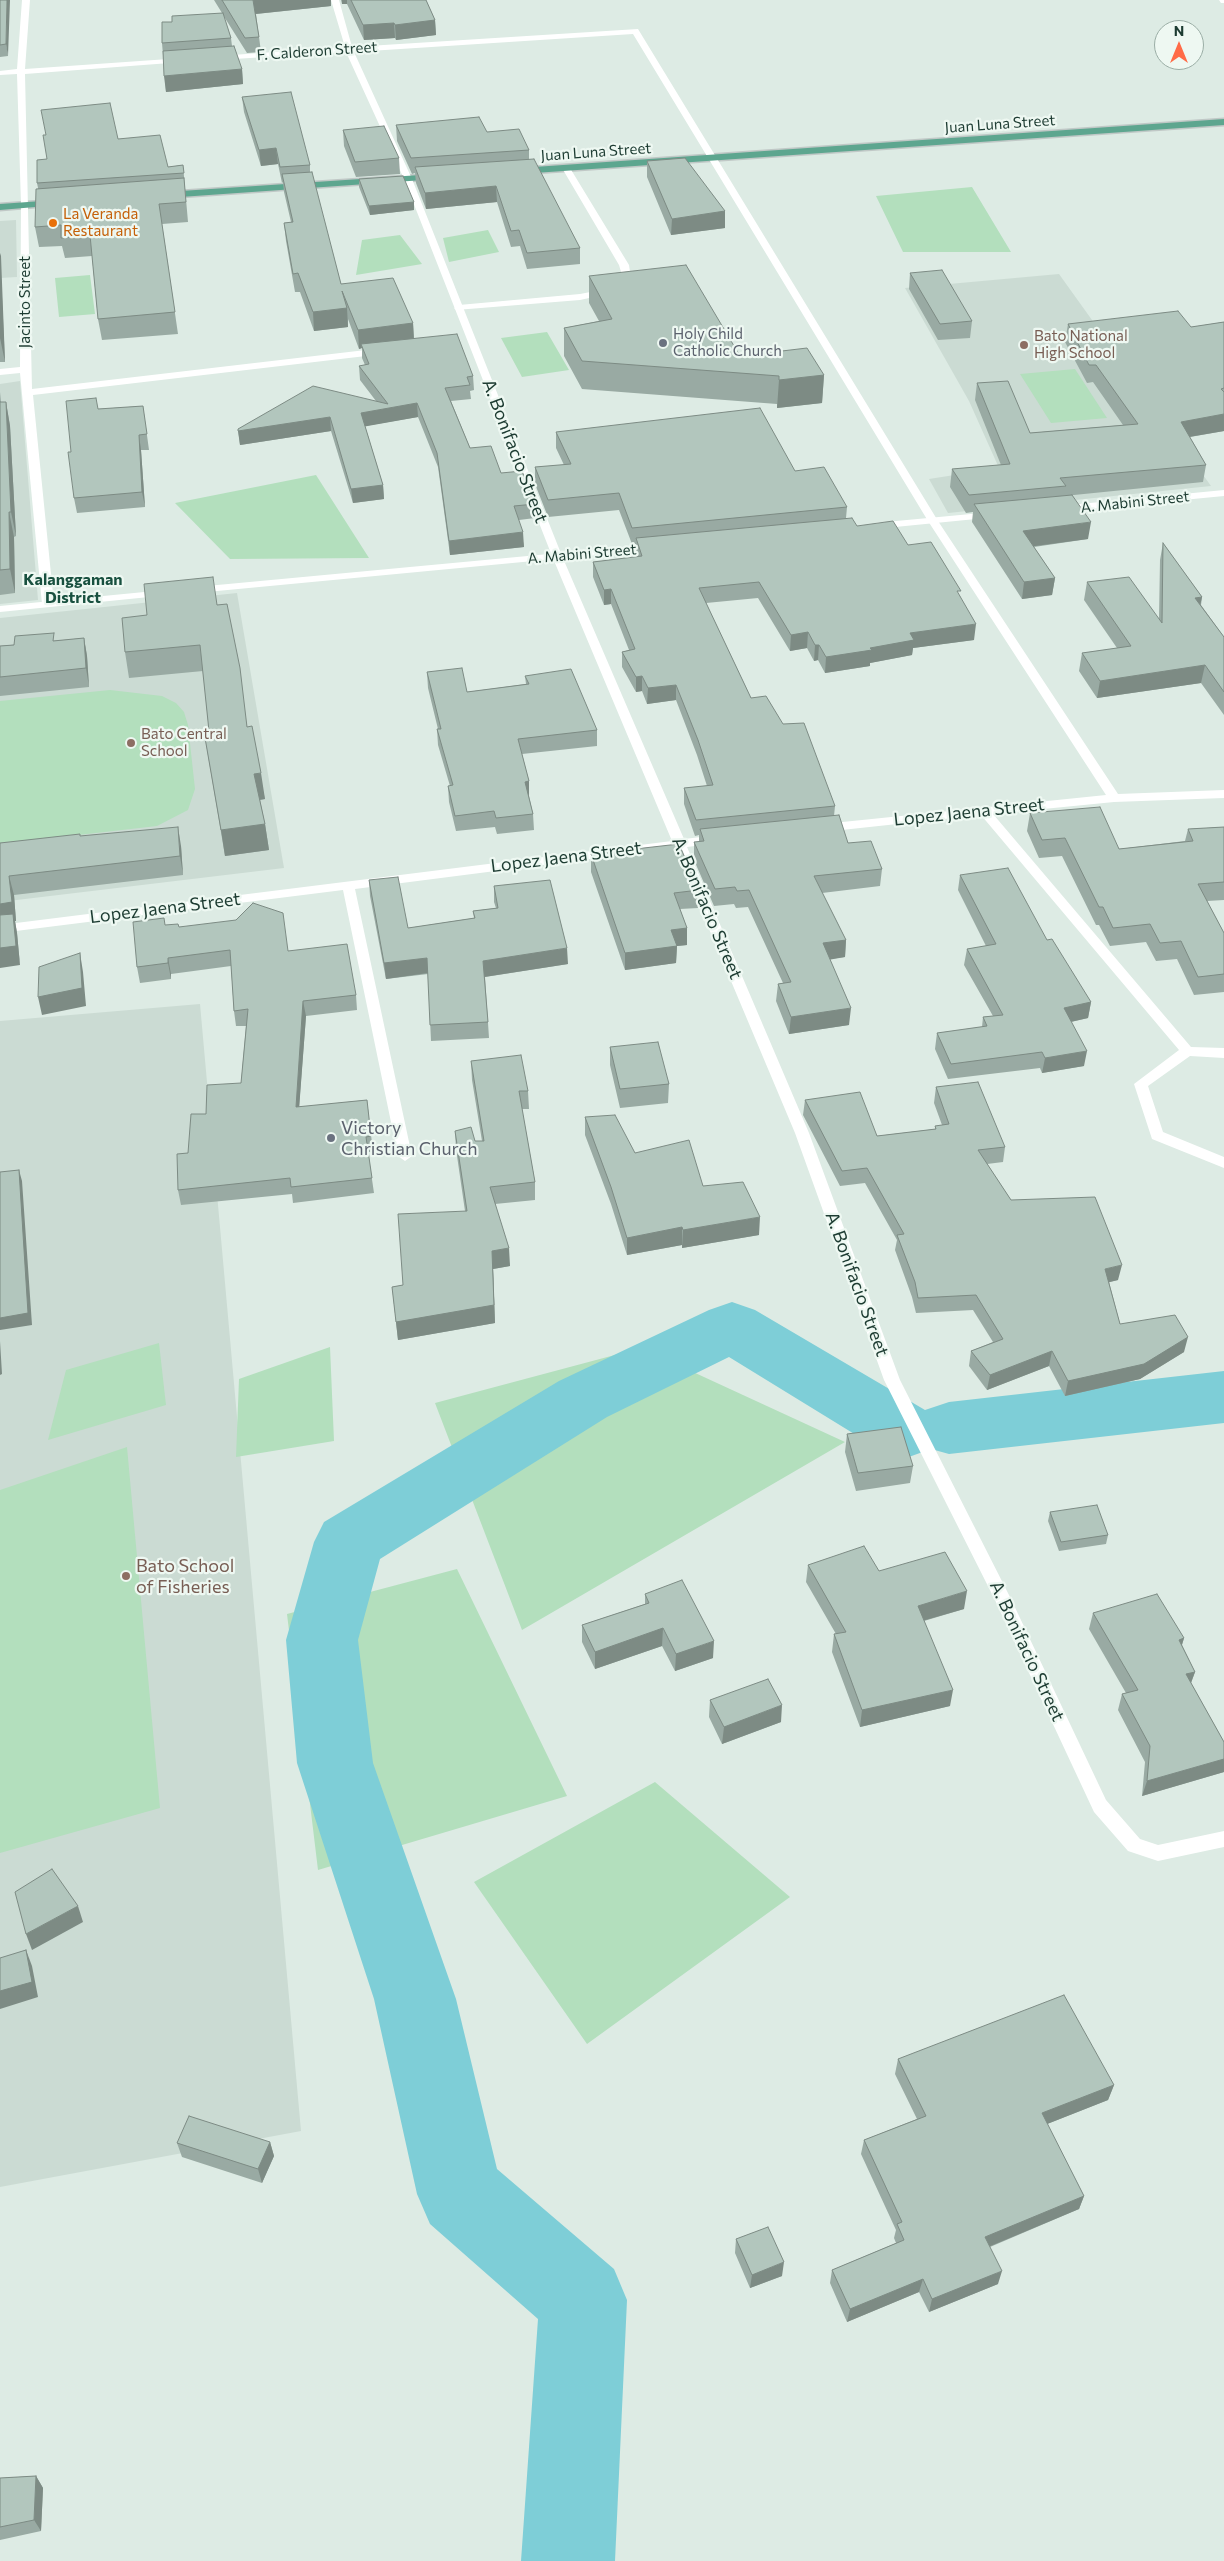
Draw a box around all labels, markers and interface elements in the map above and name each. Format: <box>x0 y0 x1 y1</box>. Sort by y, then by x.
north arrow <box>1154 20 1204 70</box>
text: N <box>1174 22 1184 39</box>
street label: F. Calderon Street <box>256 38 378 64</box>
street label: Juan Luna Street <box>944 111 1056 137</box>
street label: Juan Luna Street <box>540 139 652 165</box>
place label: La Veranda Restaurant <box>63 205 138 240</box>
marker: La Veranda Restaurant <box>47 217 59 229</box>
street label: Jacinto Street <box>16 256 34 348</box>
place label: Holy Child Catholic Church <box>673 325 782 360</box>
place label: Bato National High School <box>1034 327 1128 362</box>
marker: Holy Child Catholic Church <box>657 337 669 349</box>
marker: Bato National High School <box>1018 339 1030 351</box>
street label: A. Bonifacio Street <box>478 376 552 526</box>
street label: A. Mabini Street <box>1080 487 1190 517</box>
street label: A. Mabini Street <box>527 540 637 568</box>
district label: Kalanggaman District <box>23 570 123 608</box>
place label: Bato Central School <box>141 725 227 760</box>
marker: Bato Central School <box>125 737 137 749</box>
street label: Lopez Jaena Street <box>892 793 1046 831</box>
street label: A. Bonifacio Street <box>667 834 747 982</box>
street label: Lopez Jaena Street <box>489 837 643 877</box>
street label: Lopez Jaena Street <box>88 888 242 928</box>
place label: Victory Christian Church <box>341 1117 478 1160</box>
marker: Victory Christian Church <box>325 1132 337 1144</box>
street label: A. Bonifacio Street <box>821 1209 893 1359</box>
place label: Bato School of Fisheries <box>136 1555 234 1598</box>
marker: Bato School of Fisheries <box>120 1570 132 1582</box>
street label: A. Bonifacio Street <box>985 1577 1069 1725</box>

